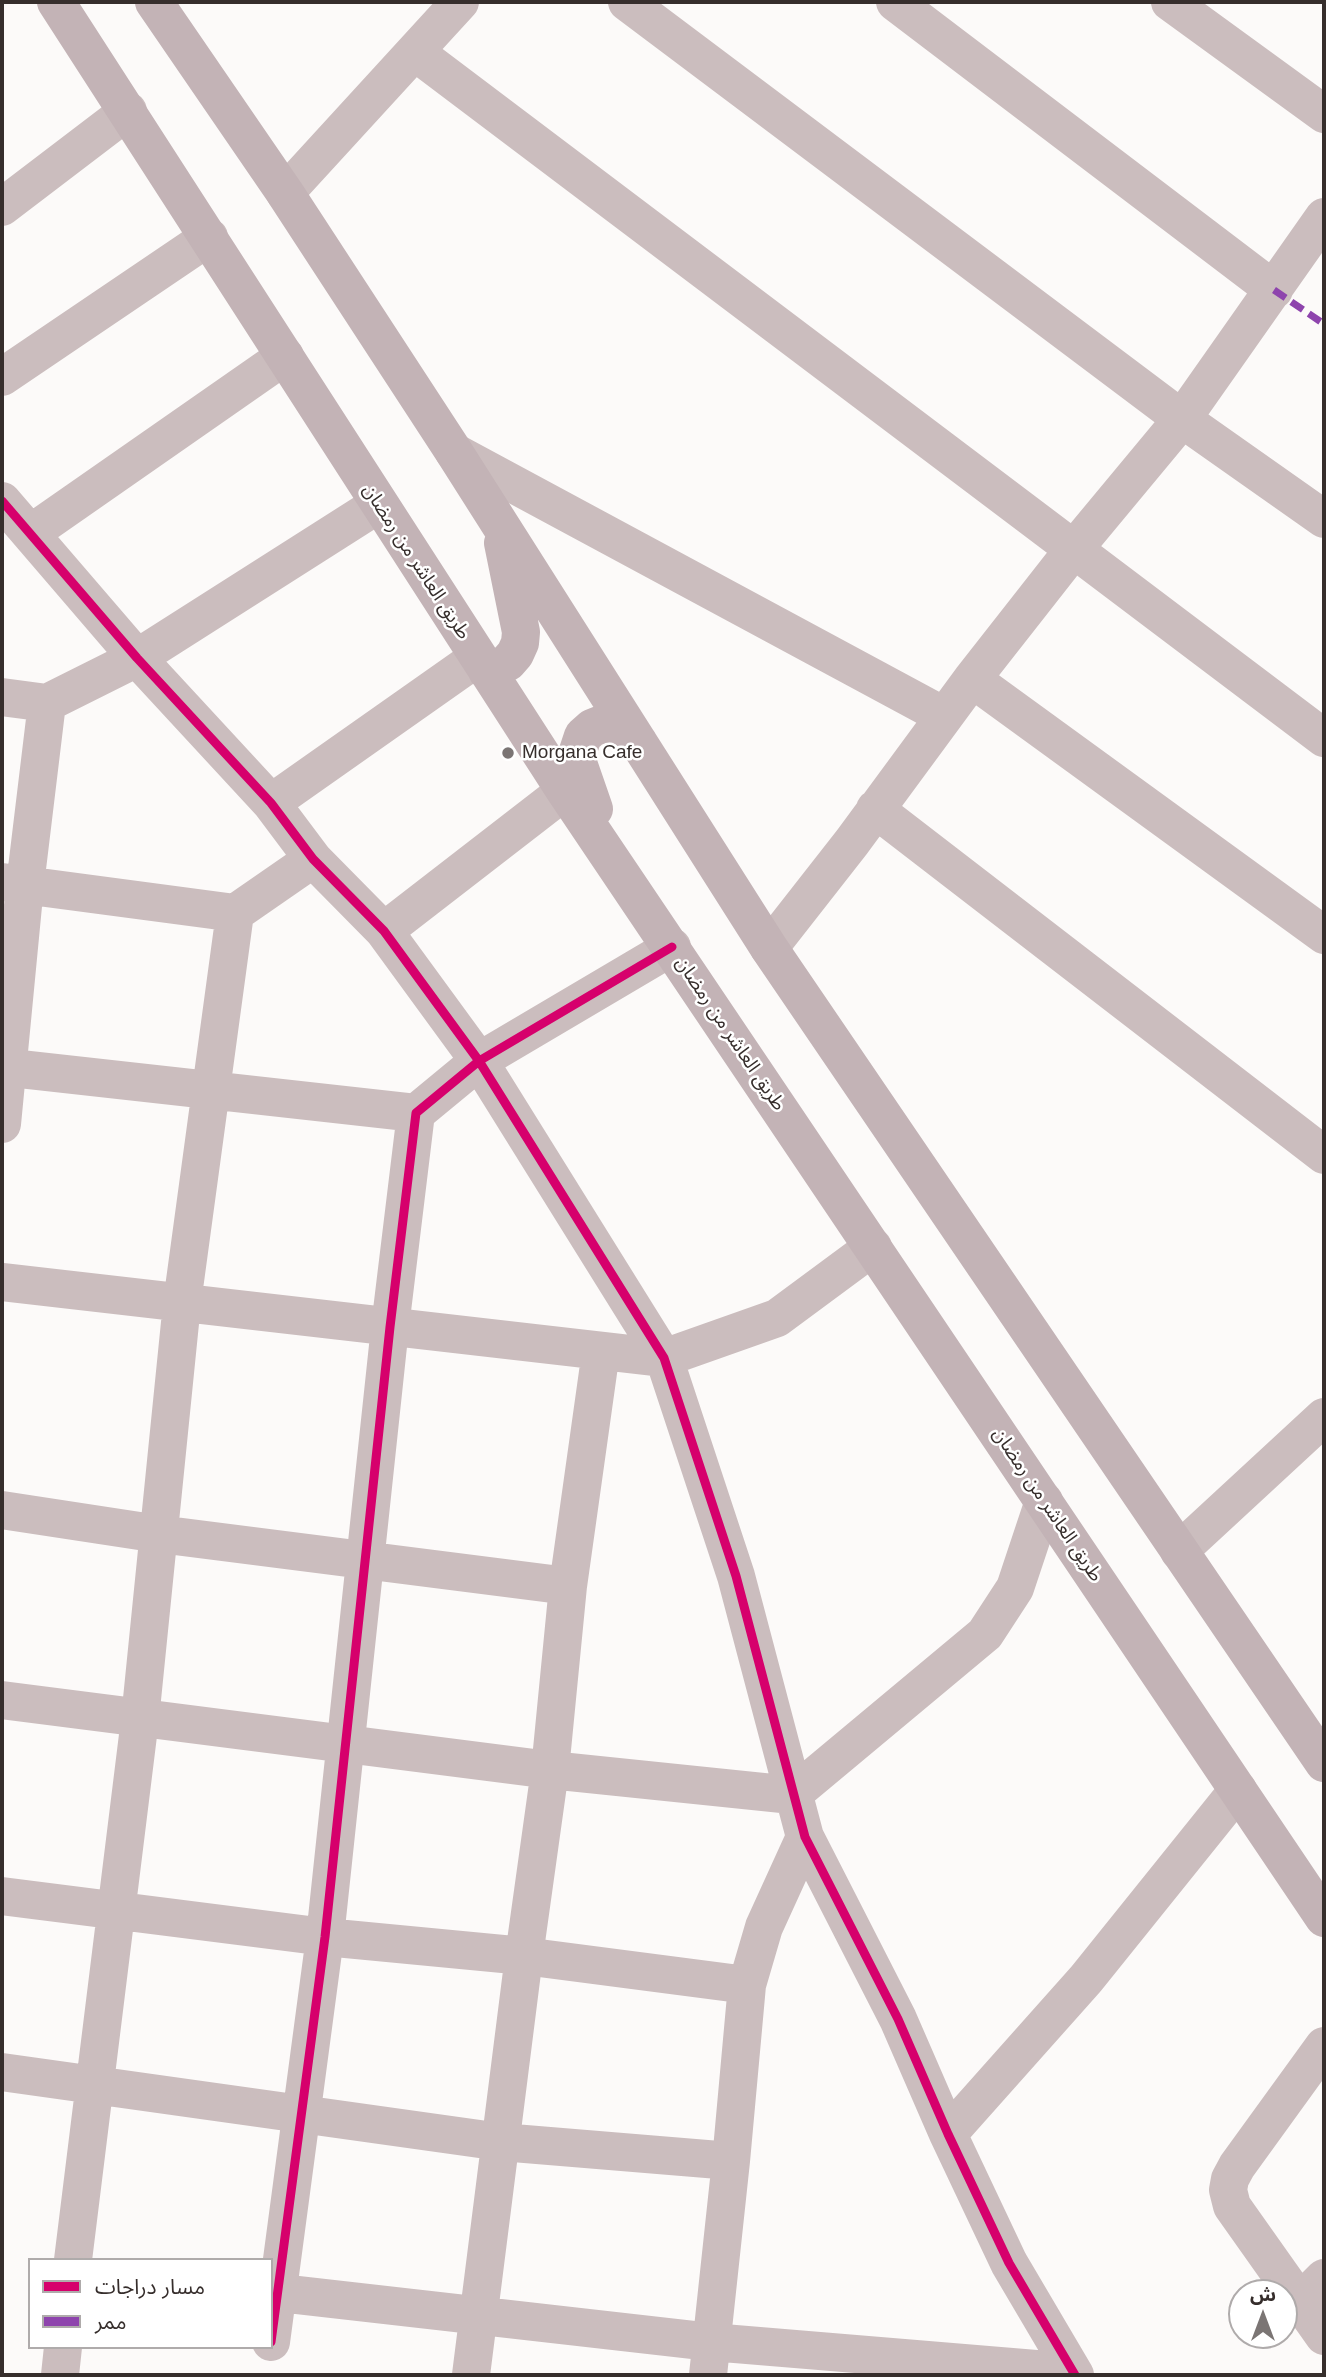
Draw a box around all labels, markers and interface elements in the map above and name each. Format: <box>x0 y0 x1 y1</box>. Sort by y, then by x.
street label: طريق العاشر من رمضان <box>357 480 475 644</box>
place label: Morgana Cafe <box>522 742 642 764</box>
marker: Morgana Cafe <box>500 745 516 761</box>
street label: طريق العاشر من رمضان <box>670 953 790 1115</box>
street label: طريق العاشر من رمضان <box>987 1424 1107 1586</box>
legend <box>28 2258 273 2349</box>
text: مسار دراجات <box>95 2275 205 2298</box>
north arrow <box>1228 2279 1298 2349</box>
text: ش <box>1250 2284 1276 2305</box>
text: ممر <box>95 2310 126 2333</box>

